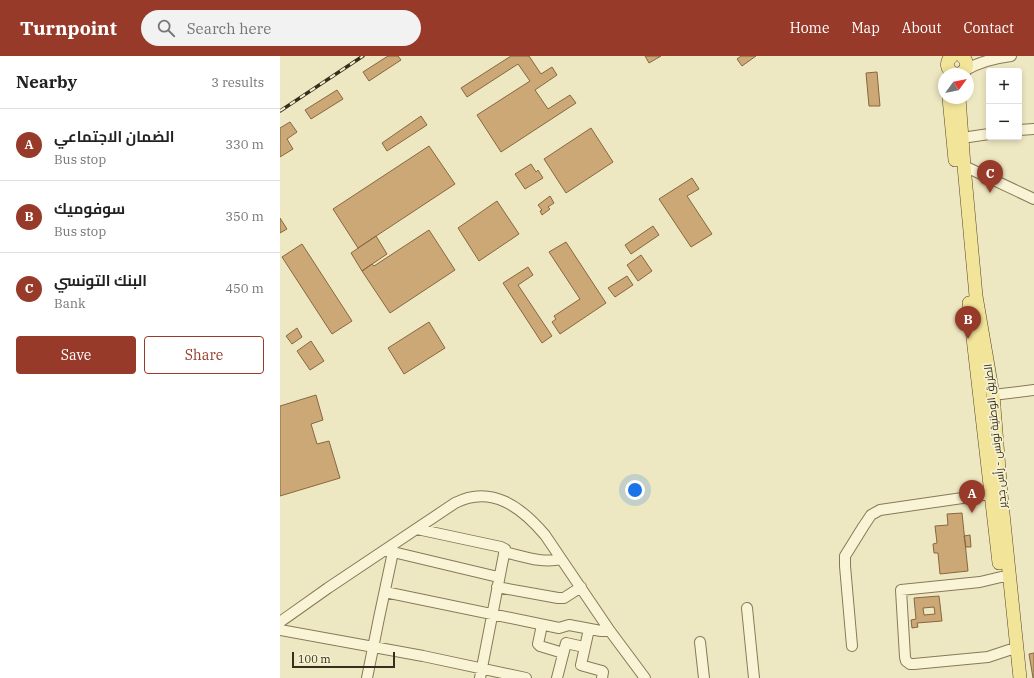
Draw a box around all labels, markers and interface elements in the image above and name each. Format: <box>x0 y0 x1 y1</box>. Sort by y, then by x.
search box <box>141 10 421 46</box>
text: Turnpoint <box>20 16 117 40</box>
icon: search <box>155 17 177 39</box>
text: Search here <box>187 19 271 38</box>
text: Home <box>790 19 829 37</box>
text: Map <box>851 19 880 37</box>
text: About <box>902 19 941 37</box>
text: Contact <box>963 19 1014 37</box>
north arrow <box>938 68 974 104</box>
map controls <box>986 68 1022 140</box>
button: + <box>986 68 1022 104</box>
text: Nearby <box>16 71 77 93</box>
text: 3 results <box>211 74 264 91</box>
button: − <box>986 104 1022 140</box>
text: الضمان الاجتماعي <box>54 127 174 146</box>
text: A <box>24 136 34 153</box>
text: 330 m <box>225 136 264 153</box>
text: Bus stop <box>54 151 106 168</box>
pin: C <box>977 160 1003 193</box>
text: سوفوميك <box>54 199 125 218</box>
text: B <box>24 208 34 225</box>
text: 350 m <box>225 208 264 225</box>
text: Bus stop <box>54 223 106 240</box>
text: البنك التونسي <box>54 271 147 290</box>
text: C <box>25 280 33 297</box>
text: 450 m <box>225 280 264 297</box>
text: Bank <box>54 295 86 312</box>
pin: B <box>955 306 981 339</box>
button: Save <box>16 336 136 374</box>
button: Share <box>144 336 264 374</box>
street label: الطريق الوطنية تونس - رأس جدير <box>980 363 1010 510</box>
your location <box>625 480 645 500</box>
pin: A <box>959 480 985 513</box>
scale bar <box>292 650 395 669</box>
text: 100 m <box>298 652 331 666</box>

